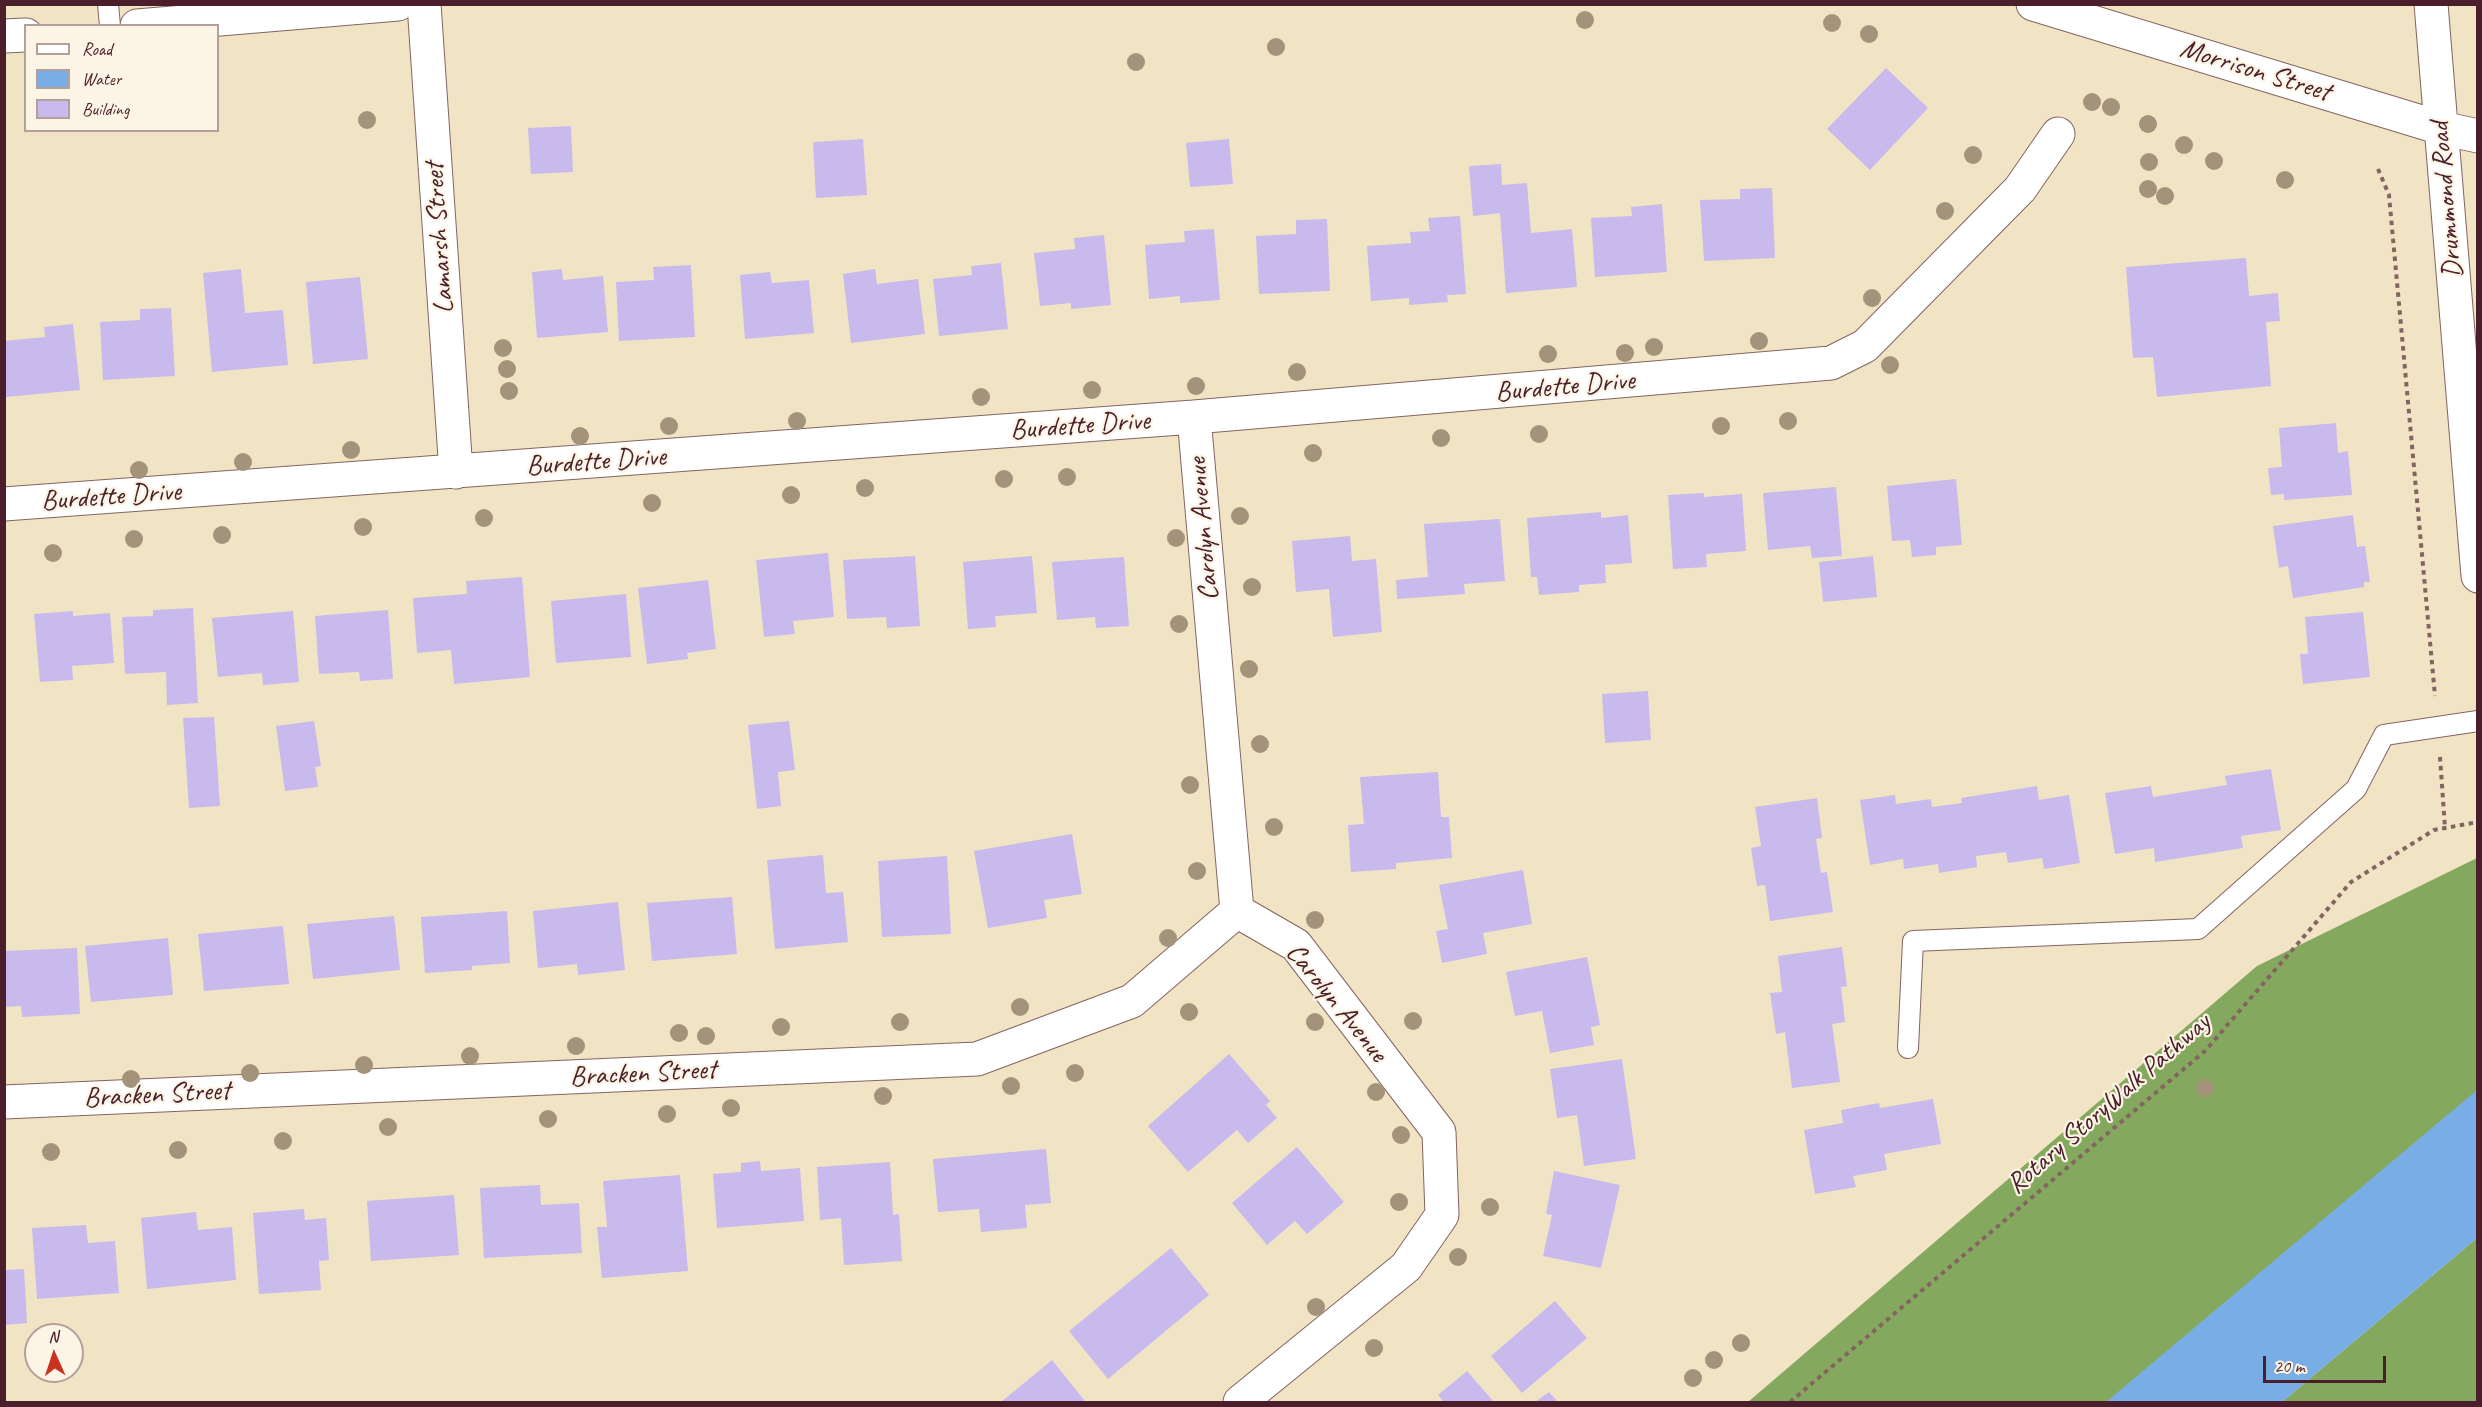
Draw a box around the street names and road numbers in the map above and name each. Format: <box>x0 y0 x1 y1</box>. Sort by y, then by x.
street label: Morrison Street <box>2176 32 2334 110</box>
street label: Drummond Road <box>2423 120 2471 280</box>
street label: Lamarsh Street <box>418 161 462 315</box>
street label: Burdette Drive <box>1494 364 1636 410</box>
street label: Burdette Drive <box>1009 404 1151 448</box>
street label: Burdette Drive <box>525 440 667 484</box>
street label: Carolyn Avenue <box>1181 456 1227 602</box>
street label: Burdette Drive <box>40 475 182 519</box>
street label: Carolyn Avenue <box>1278 937 1394 1069</box>
street label: Rotary StoryWalk Pathway <box>2000 1006 2218 1202</box>
street label: Bracken Street <box>569 1053 717 1095</box>
street label: Bracken Street <box>83 1074 231 1116</box>

